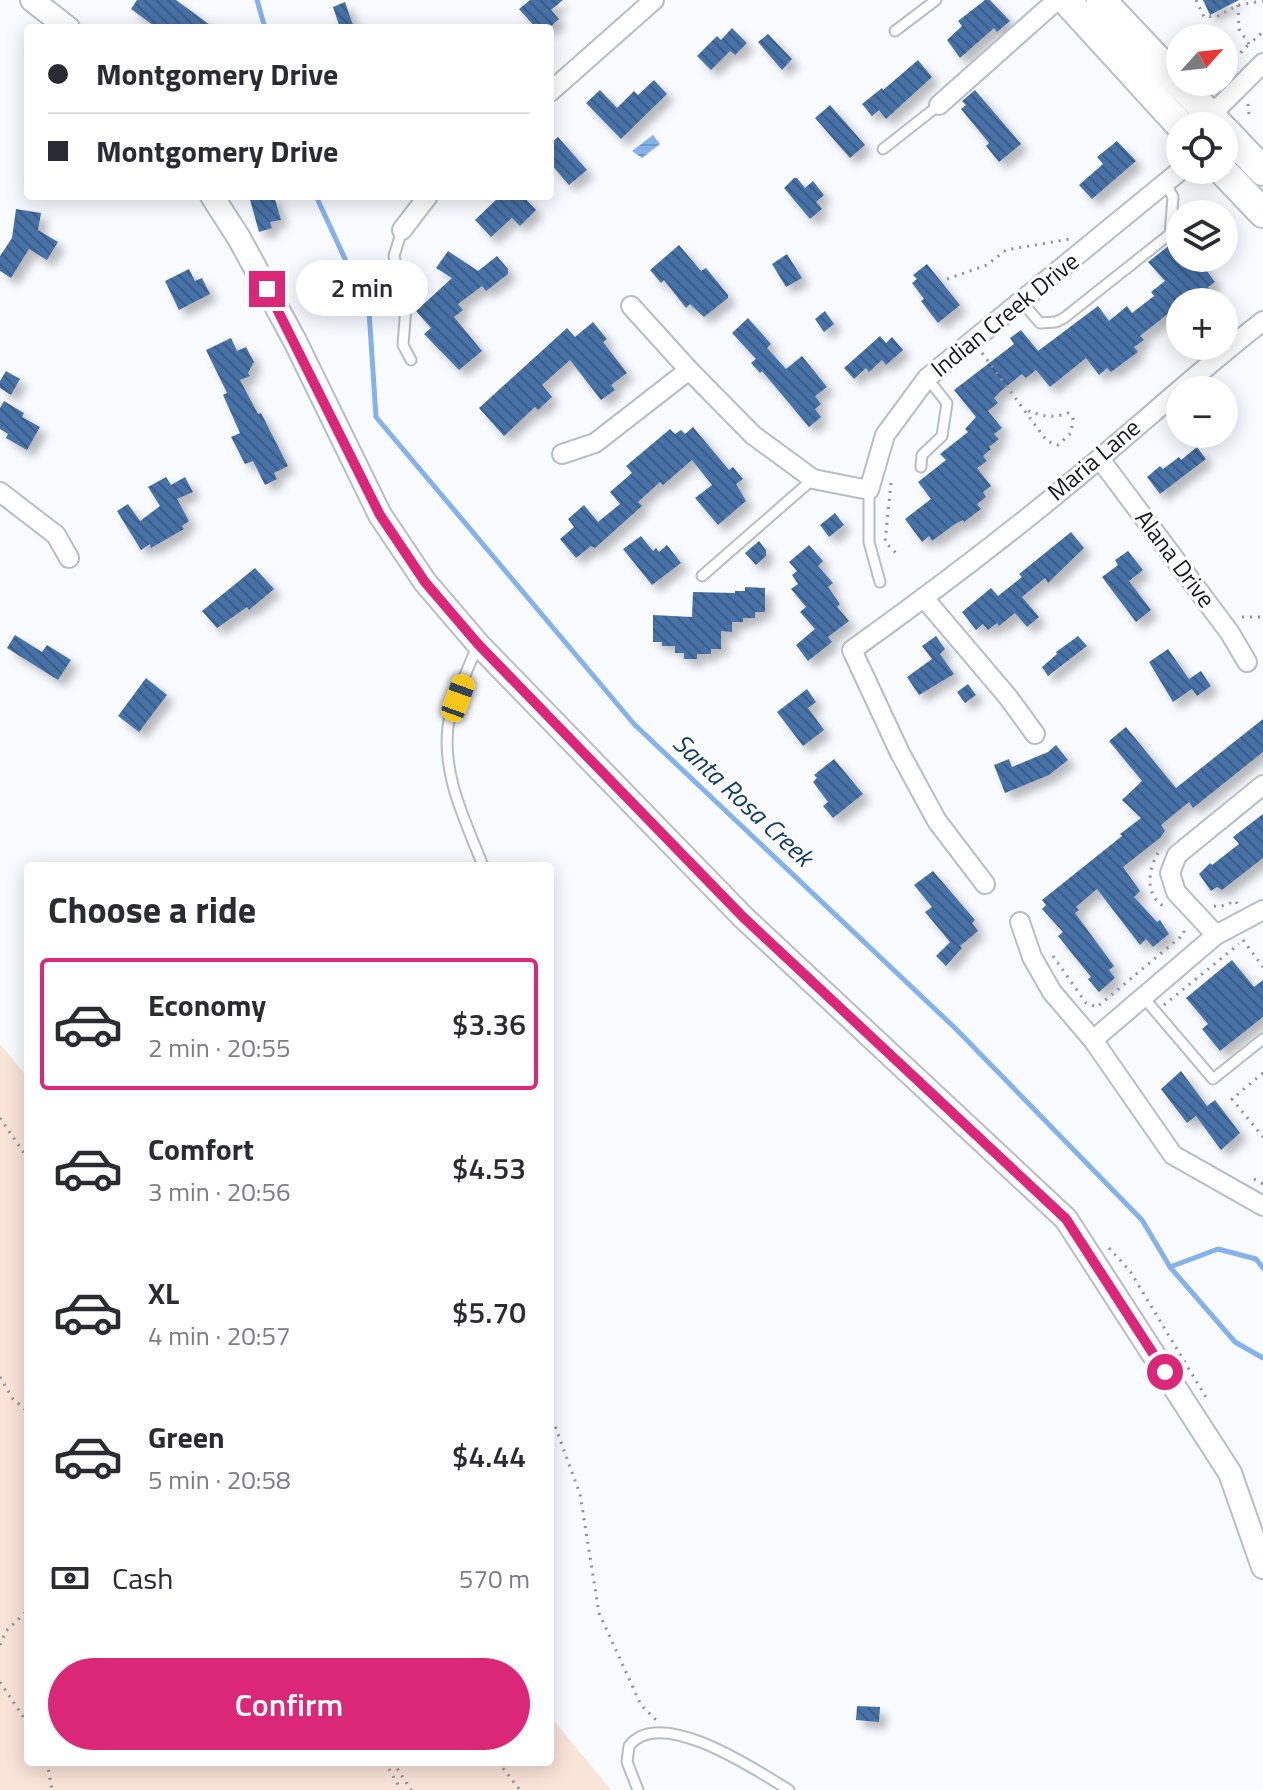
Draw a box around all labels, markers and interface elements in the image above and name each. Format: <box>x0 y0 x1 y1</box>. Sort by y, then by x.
north arrow <box>1166 24 1238 96</box>
map controls <box>1166 24 1238 448</box>
text: Montgomery Drive <box>96 51 338 97</box>
button: locate <box>1166 112 1238 184</box>
text: Montgomery Drive <box>96 128 338 174</box>
button: layers <box>1166 200 1238 272</box>
street label: Indian Creek Drive <box>923 243 1086 385</box>
callout: 2 min <box>295 261 427 317</box>
text: 2 min <box>331 268 393 307</box>
route end <box>249 271 285 307</box>
button: + <box>1166 288 1238 360</box>
button: − <box>1166 376 1238 448</box>
street label: Maria Lane <box>1039 410 1148 509</box>
street label: Alana Drive <box>1127 502 1225 615</box>
car <box>439 671 477 725</box>
water label: Santa Rosa Creek <box>664 724 825 877</box>
text: Choose a ride <box>48 882 256 937</box>
text: Economy <box>148 982 266 1028</box>
icon: car <box>52 988 124 1060</box>
text: $3.36 <box>452 1001 526 1047</box>
text: 2 min · 20:55 <box>148 1028 291 1067</box>
text: Comfort <box>148 1126 254 1172</box>
icon: car <box>52 1132 124 1204</box>
text: $4.53 <box>452 1145 526 1191</box>
text: 3 min · 20:56 <box>148 1172 291 1211</box>
text: XL <box>148 1270 179 1316</box>
icon: car <box>52 1276 124 1348</box>
text: $5.70 <box>452 1289 526 1335</box>
text: 4 min · 20:57 <box>148 1316 291 1355</box>
route start <box>1147 1354 1183 1390</box>
text: Green <box>148 1414 225 1460</box>
icon: car <box>52 1420 124 1492</box>
text: $4.44 <box>452 1433 526 1479</box>
text: 5 min · 20:58 <box>148 1460 291 1499</box>
text: Cash <box>112 1555 173 1601</box>
icon: cash <box>48 1556 92 1600</box>
text: 570 m <box>459 1559 530 1598</box>
button: Confirm <box>48 1658 530 1750</box>

